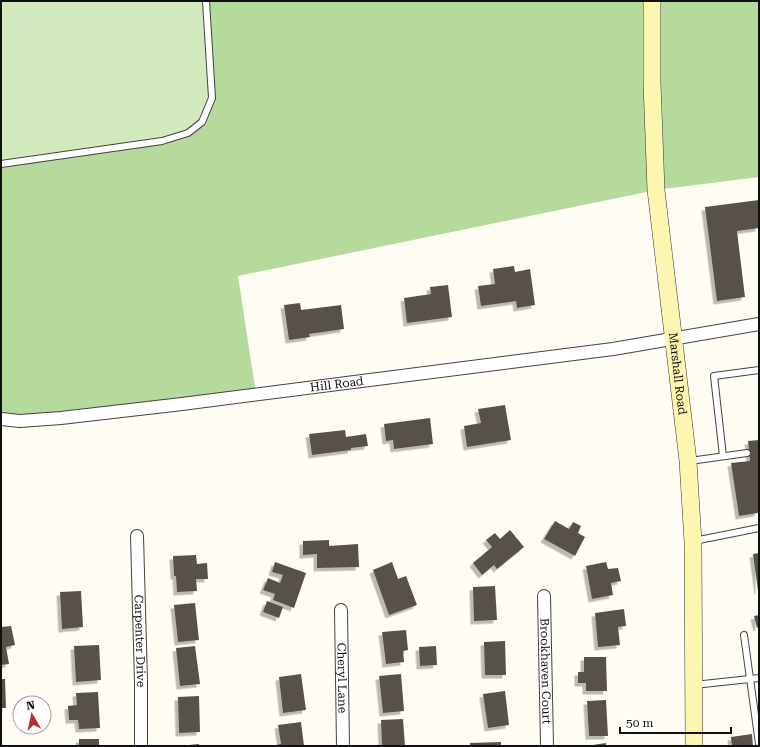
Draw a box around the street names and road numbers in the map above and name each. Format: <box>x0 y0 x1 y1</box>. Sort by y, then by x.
street label: Marshall Road <box>666 332 690 416</box>
street label: Hill Road <box>309 374 365 395</box>
street label: Carpenter Drive <box>132 595 148 688</box>
street label: Brookhaven Court <box>537 618 554 725</box>
street label: Cheryl Lane <box>334 643 350 714</box>

